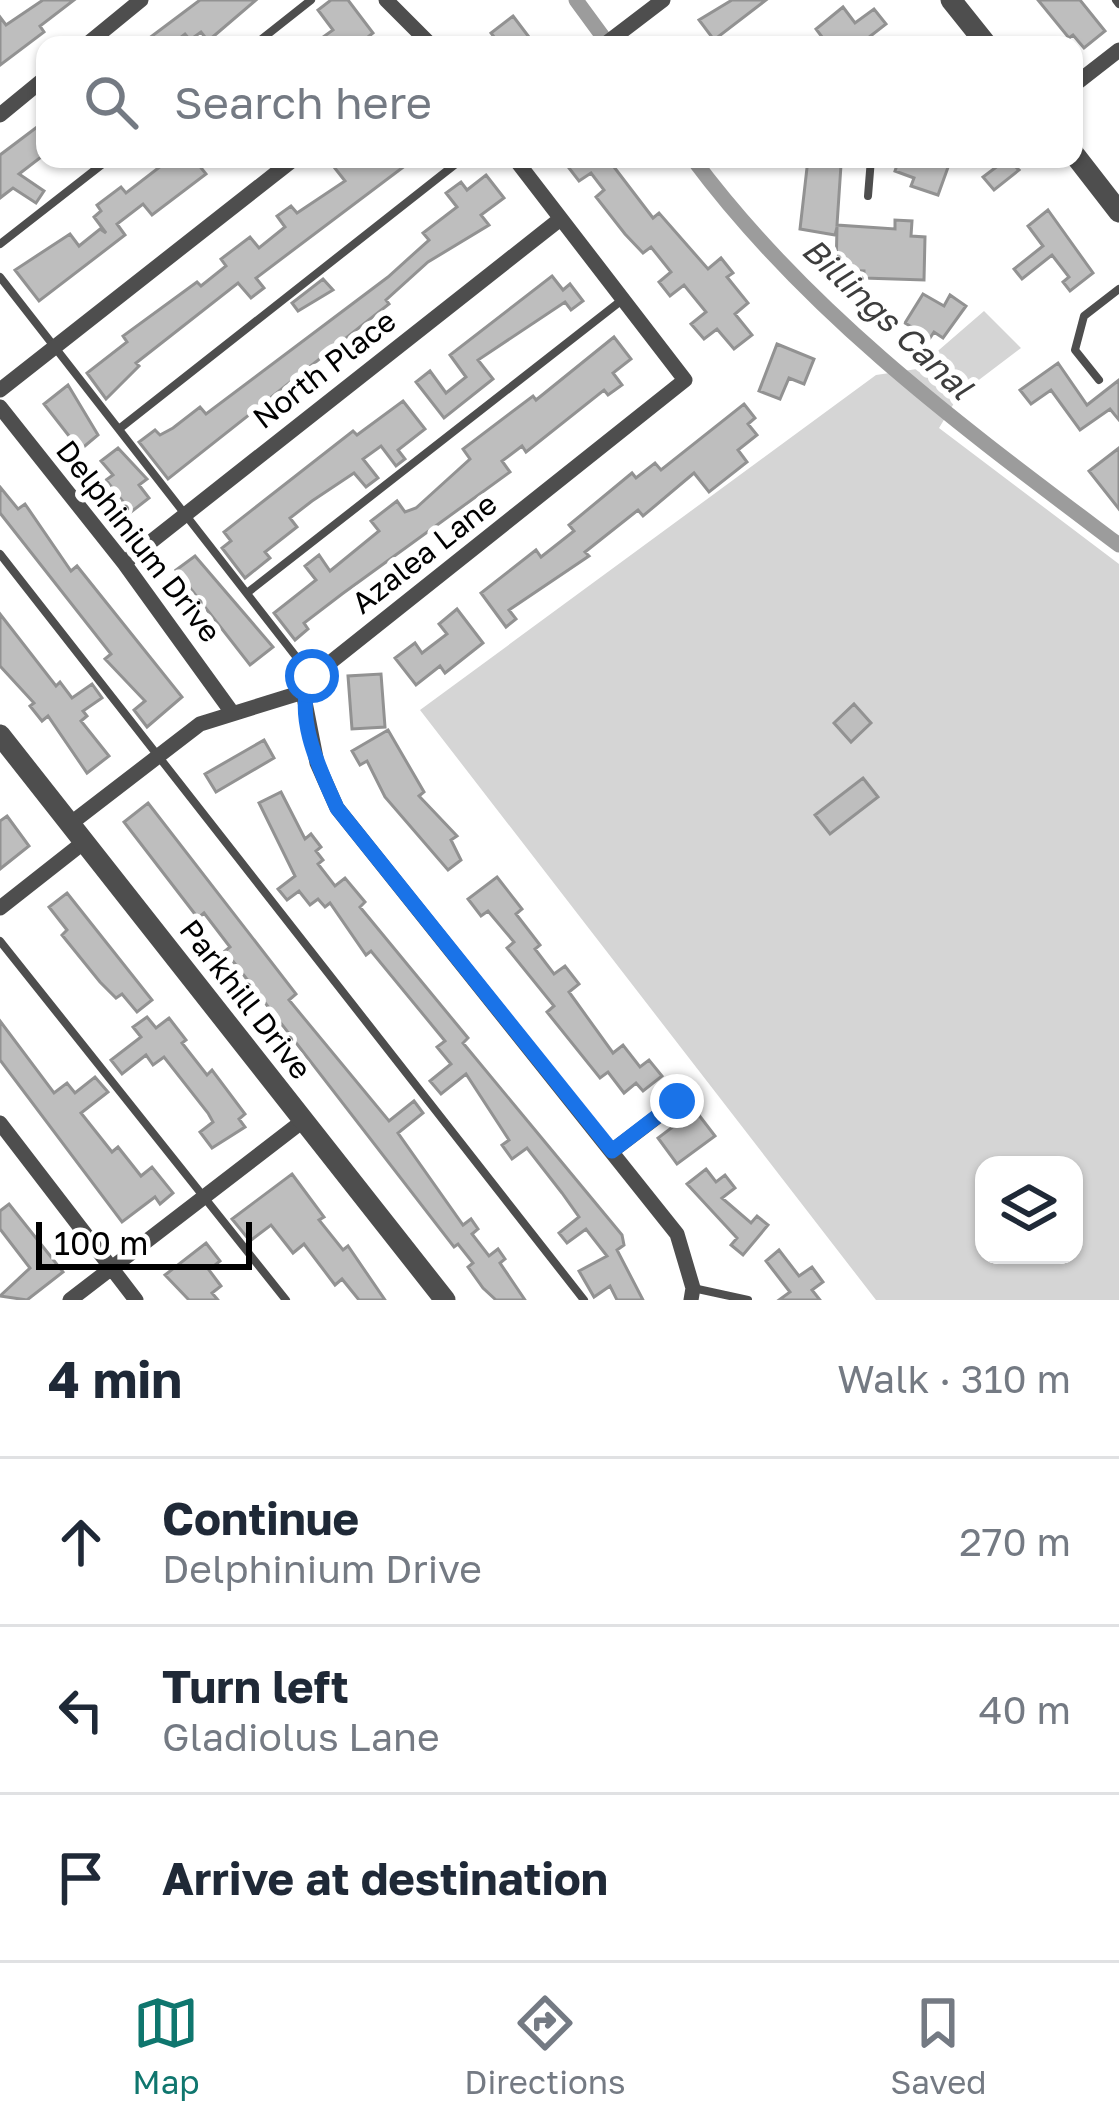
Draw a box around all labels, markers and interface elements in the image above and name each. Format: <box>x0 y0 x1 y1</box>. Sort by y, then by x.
search box <box>36 36 1083 168</box>
icon: search <box>78 69 144 135</box>
text: Search here <box>174 75 432 129</box>
water label: Billings Canal <box>795 229 982 408</box>
street label: North Place <box>246 302 402 436</box>
street label: Delphinium Drive <box>49 433 229 649</box>
street label: Azalea Lane <box>344 485 504 621</box>
route start <box>285 649 339 703</box>
street label: Parkhill Drive <box>173 912 319 1086</box>
route end <box>650 1074 704 1128</box>
map controls <box>975 1156 1083 1264</box>
button: layers <box>975 1156 1083 1264</box>
scale bar <box>36 1216 252 1269</box>
text: 100 m <box>54 1223 148 1262</box>
text: 4 min <box>48 1348 182 1409</box>
text: Walk · 310 m <box>837 1355 1071 1402</box>
text: Continue <box>162 1491 359 1545</box>
icon: ahead <box>48 1509 114 1575</box>
text: 270 m <box>959 1518 1071 1565</box>
text: Delphinium Drive <box>162 1545 482 1592</box>
text: Turn left <box>162 1659 349 1713</box>
icon: left <box>48 1677 114 1743</box>
text: 40 m <box>979 1686 1071 1733</box>
text: Gladiolus Lane <box>162 1713 440 1760</box>
icon: arrive <box>48 1845 114 1911</box>
text: Arrive at destination <box>162 1851 608 1905</box>
tab: Map <box>132 1990 200 2101</box>
tab: Directions <box>464 1990 626 2101</box>
tab: Saved <box>890 1990 987 2101</box>

